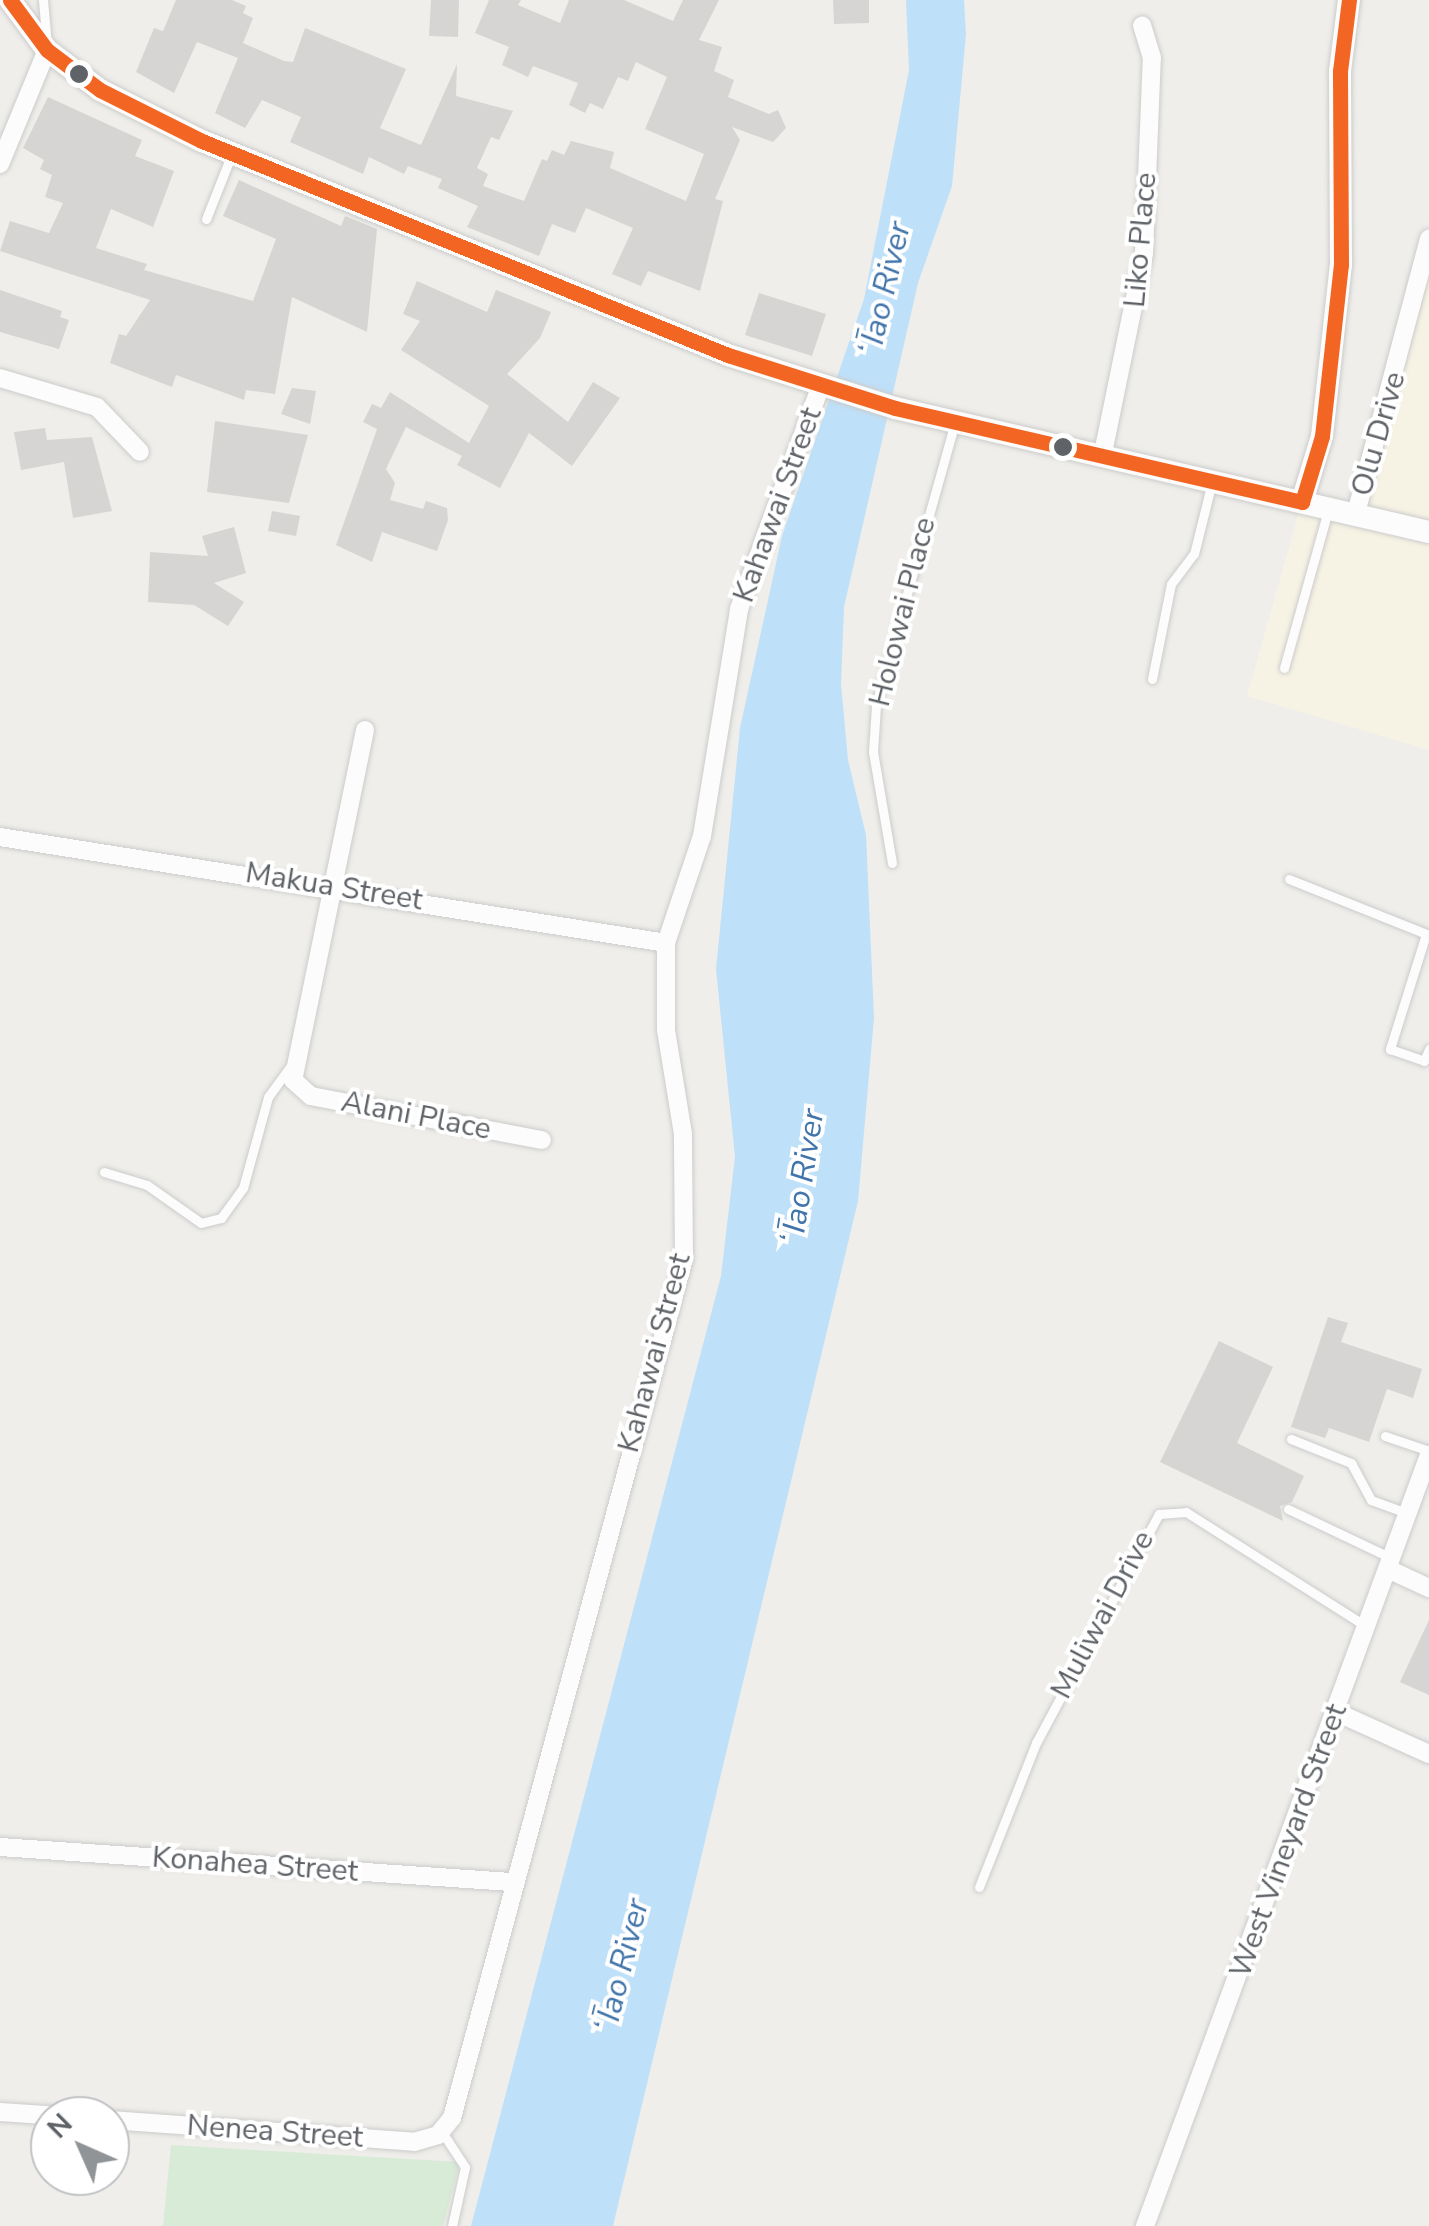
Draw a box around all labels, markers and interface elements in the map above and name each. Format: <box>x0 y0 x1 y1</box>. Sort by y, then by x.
unlabelled marker <box>69 64 89 84</box>
street label: Liko Place <box>1117 171 1165 309</box>
water label: ʻĪao River <box>850 218 920 364</box>
street label: Olu Drive <box>1344 368 1414 500</box>
street label: Kahawai Street <box>726 403 830 607</box>
unlabelled marker <box>1053 437 1073 457</box>
street label: Holowai Place <box>862 514 944 710</box>
street label: Makua Street <box>243 855 425 919</box>
street label: Alani Place <box>338 1084 494 1148</box>
water label: ʻĪao River <box>773 1106 833 1252</box>
street label: Kahawai Street <box>611 1249 699 1457</box>
street label: Muliwai Drive <box>1044 1525 1162 1705</box>
street label: West Vineyard Street <box>1223 1699 1355 1983</box>
street label: Konahea Street <box>151 1840 359 1890</box>
water label: ʻĪao River <box>586 1895 658 2041</box>
north arrow <box>30 2096 130 2196</box>
text: N <box>39 2105 81 2147</box>
street label: Nenea Street <box>186 2108 364 2156</box>

